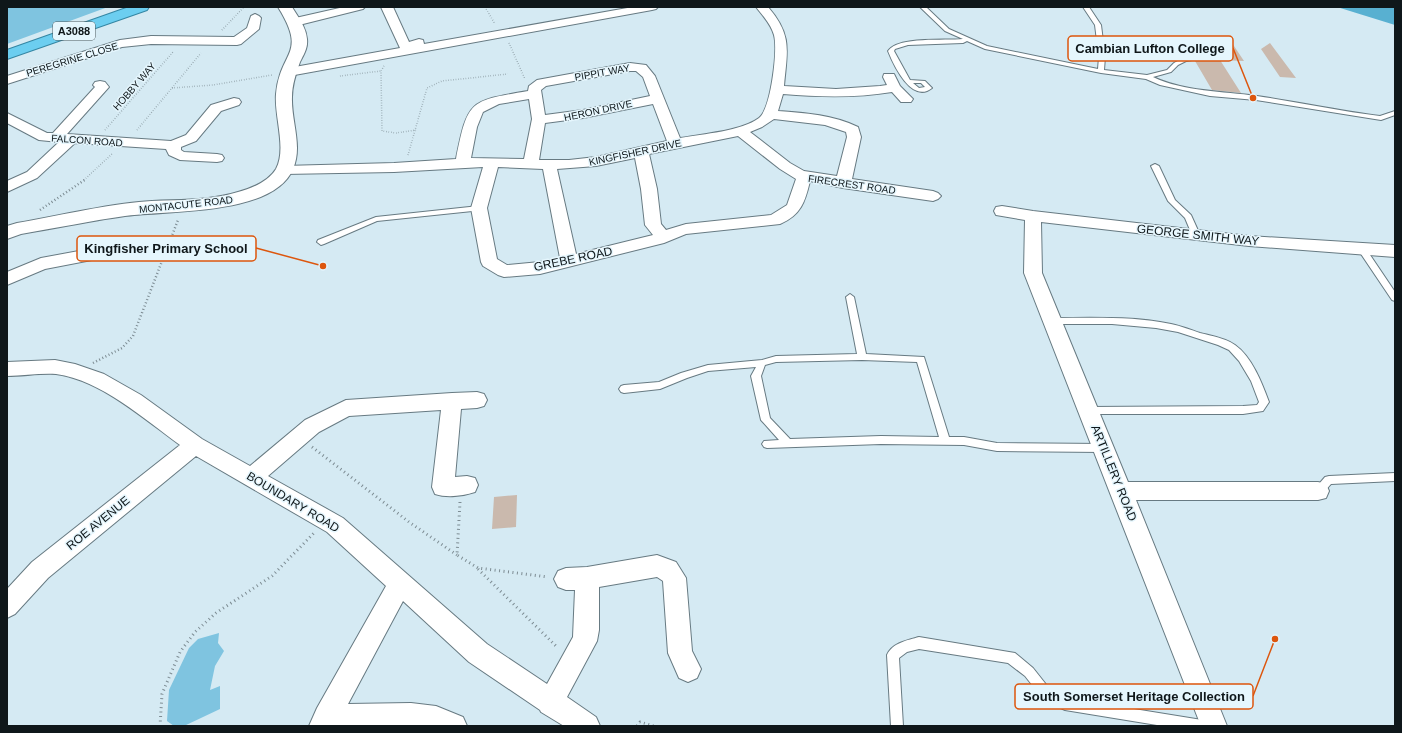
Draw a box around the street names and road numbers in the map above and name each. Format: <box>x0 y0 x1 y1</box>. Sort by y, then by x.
road number: A3088 <box>53 22 95 40</box>
street label: PEREGRINE CLOSE <box>25 40 120 79</box>
street label: HOBBY WAY <box>111 60 158 112</box>
street label: PIPPIT WAY <box>574 62 631 83</box>
street label: HERON DRIVE <box>563 98 634 123</box>
street label: FALCON ROAD <box>51 133 123 148</box>
street label: KINGFISHER DRIVE <box>588 137 683 168</box>
street label: FIRECREST ROAD <box>808 173 896 196</box>
street label: MONTACUTE ROAD <box>139 194 234 215</box>
street label: GEORGE SMITH WAY <box>1136 222 1260 248</box>
street label: GREBE ROAD <box>532 244 614 274</box>
street label: ARTILLERY ROAD <box>1088 423 1140 524</box>
street label: BOUNDARY ROAD <box>244 469 342 535</box>
street label: ROE AVENUE <box>64 493 132 553</box>

